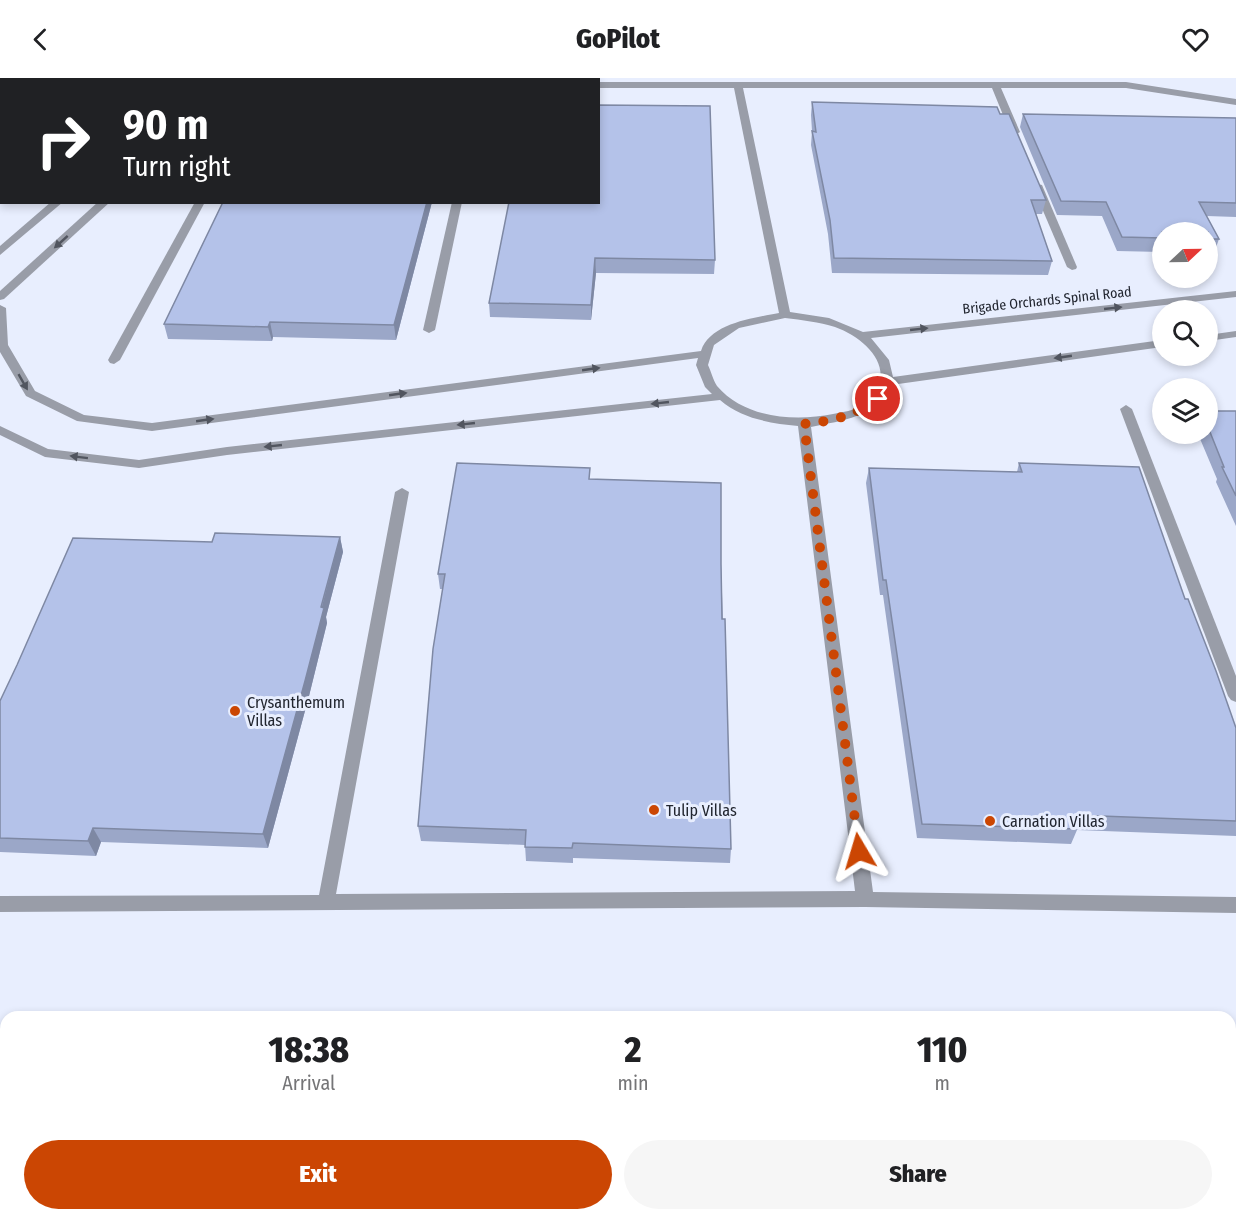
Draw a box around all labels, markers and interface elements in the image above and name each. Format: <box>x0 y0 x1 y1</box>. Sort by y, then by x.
icon: back <box>24 23 57 56</box>
text: GoPilot <box>576 23 660 55</box>
icon: heart <box>1179 23 1212 56</box>
text: 90 m <box>123 100 208 150</box>
icon: right <box>24 102 102 180</box>
text: Turn right <box>123 151 231 183</box>
north arrow <box>1152 222 1218 288</box>
map controls <box>1152 222 1218 444</box>
one-way arrow <box>54 235 69 248</box>
street label: Brigade Orchards Spinal Road <box>962 283 1132 318</box>
button: search <box>1152 300 1218 366</box>
one-way arrow <box>1103 303 1122 313</box>
one-way arrow <box>910 324 929 334</box>
one-way arrow <box>1053 353 1072 362</box>
one-way arrow <box>582 364 601 373</box>
one-way arrow <box>18 373 28 390</box>
pin <box>852 373 903 424</box>
button: layers <box>1152 378 1218 444</box>
icon: arrive <box>861 382 894 415</box>
one-way arrow <box>389 390 408 399</box>
one-way arrow <box>651 398 670 408</box>
one-way arrow <box>195 415 214 424</box>
one-way arrow <box>457 419 476 429</box>
one-way arrow <box>263 441 282 450</box>
one-way arrow <box>70 452 89 462</box>
place label: Crysanthemum Villas <box>247 693 345 730</box>
marker: Crysanthemum Villas <box>228 704 242 718</box>
place label: Tulip Villas <box>666 801 737 820</box>
marker: Tulip Villas <box>647 803 661 817</box>
place label: Carnation Villas <box>1002 812 1105 831</box>
marker: Carnation Villas <box>983 814 997 828</box>
position arrow <box>827 819 891 883</box>
text: 18:38 <box>269 1028 349 1072</box>
text: 2 <box>625 1028 641 1072</box>
text: 110 <box>917 1028 967 1072</box>
text: Arrival <box>282 1071 335 1095</box>
text: min <box>618 1071 649 1095</box>
text: m <box>935 1071 950 1095</box>
button: Exit <box>24 1140 612 1209</box>
button: Share <box>624 1140 1212 1209</box>

